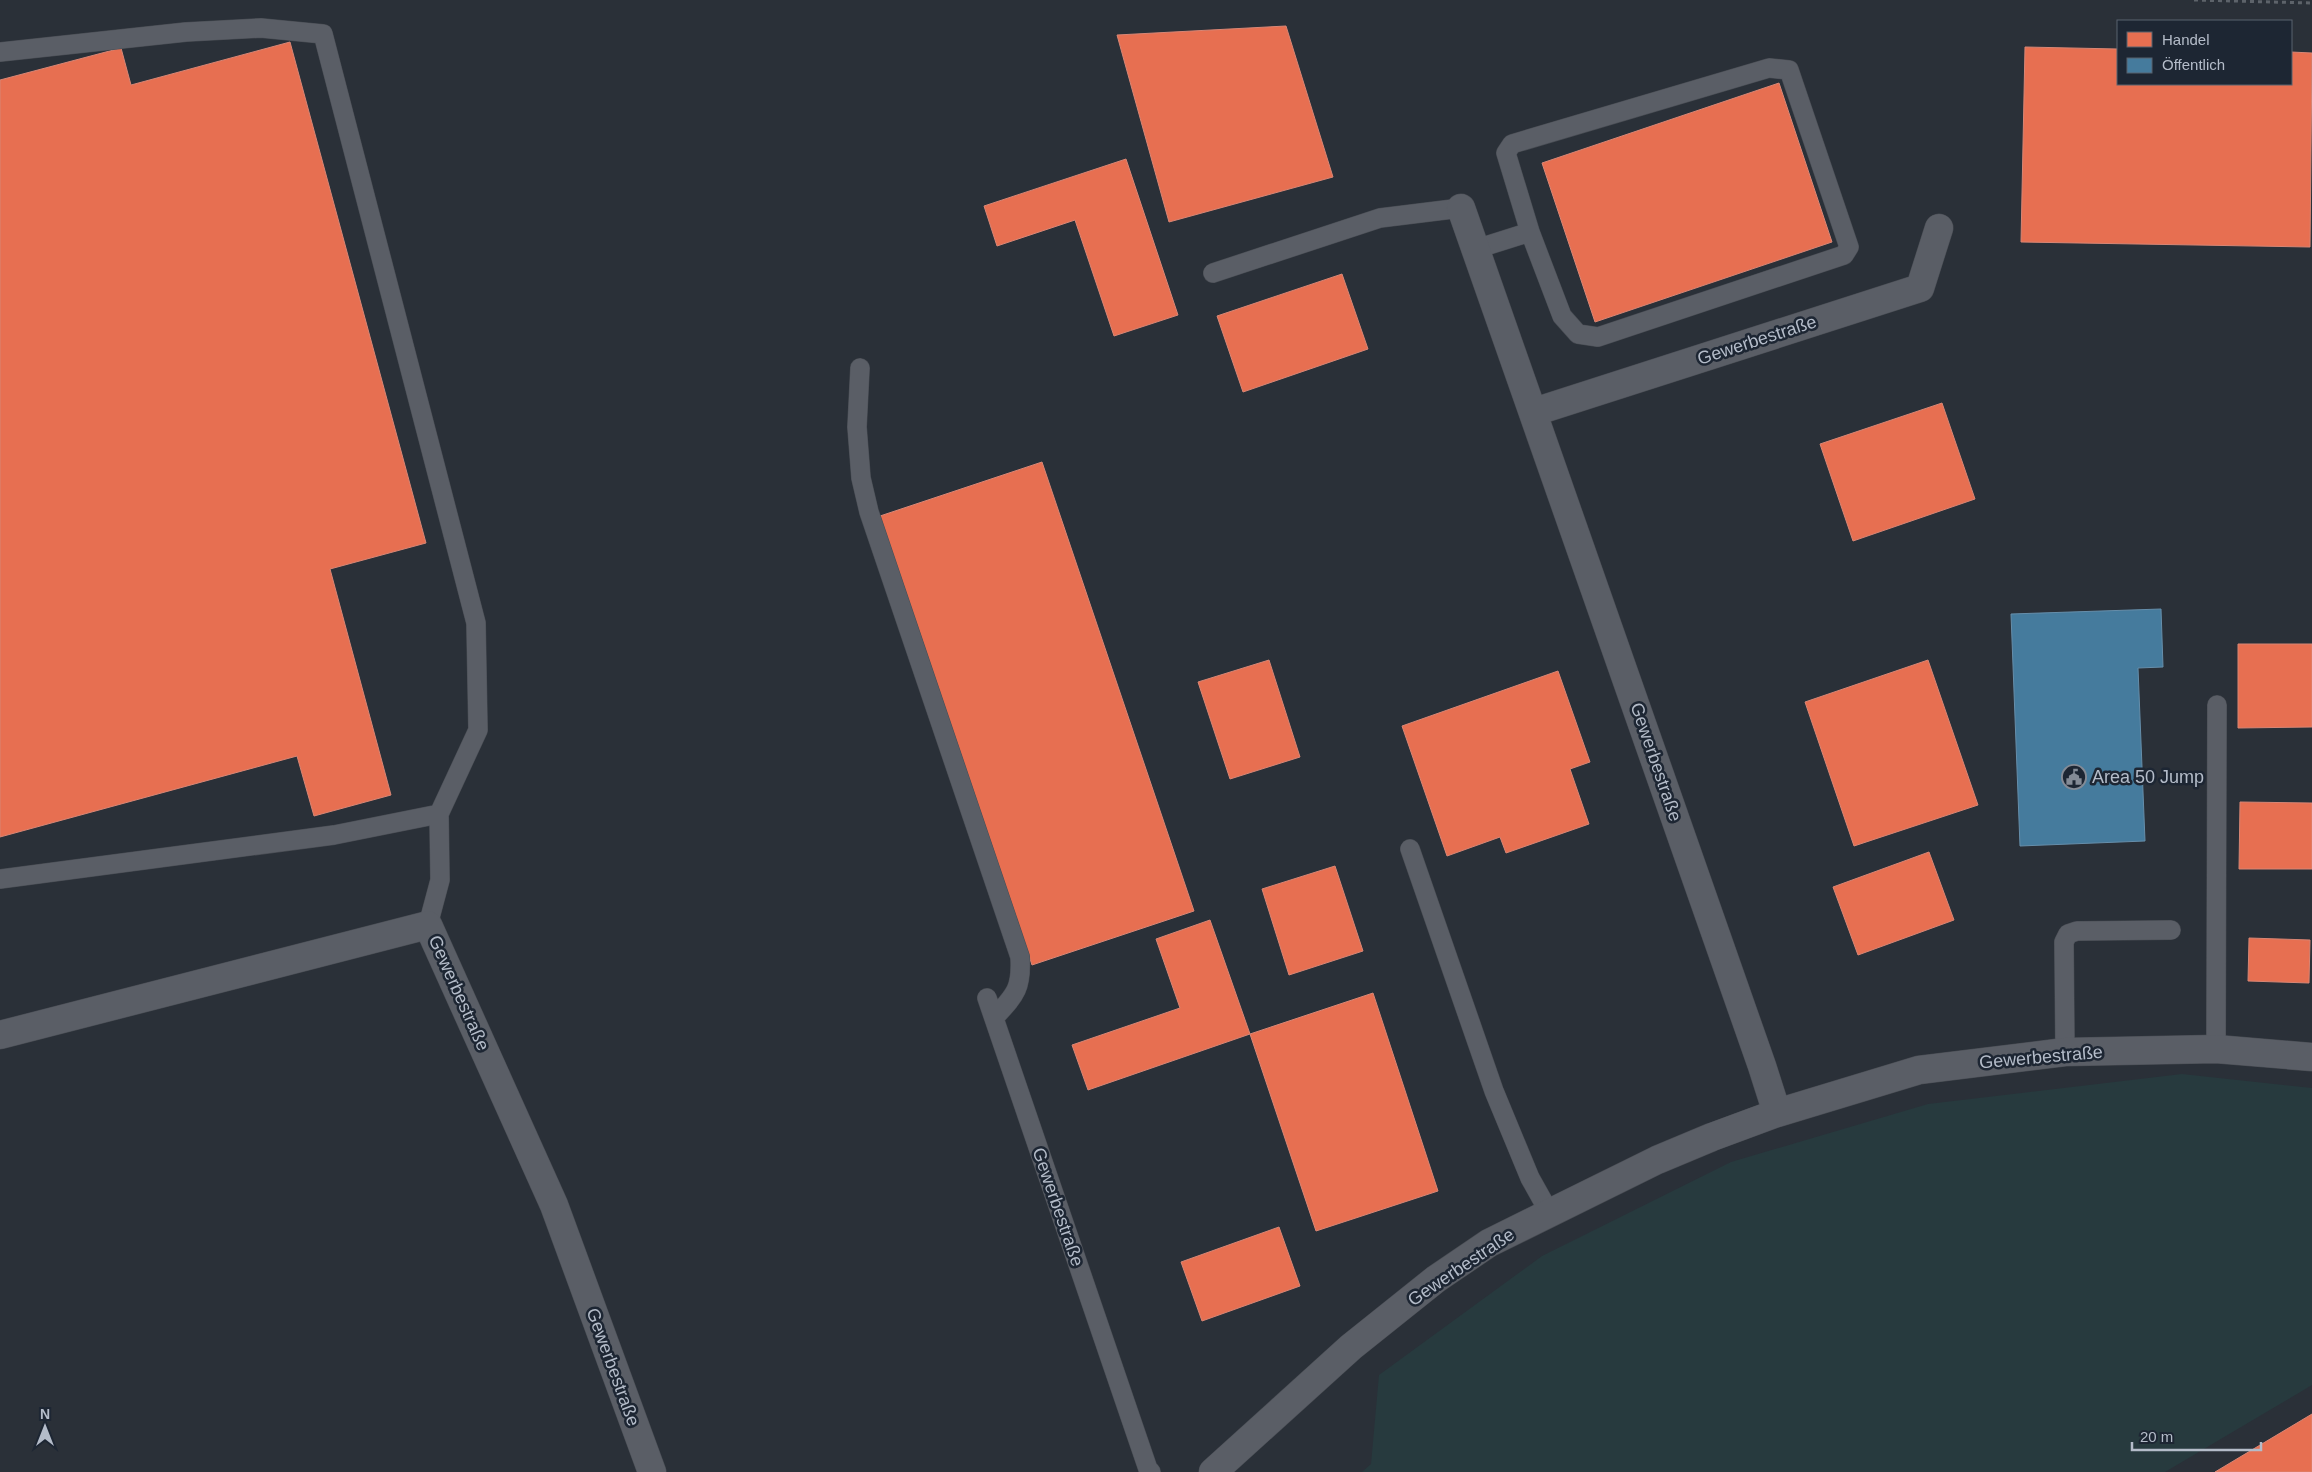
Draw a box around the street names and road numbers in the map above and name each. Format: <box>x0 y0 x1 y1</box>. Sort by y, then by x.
street label: Gewerbestraße <box>1695 311 1819 369</box>
street label: Gewerbestraße <box>1626 700 1686 824</box>
street label: Gewerbestraße <box>425 932 493 1054</box>
street label: Gewerbestraße <box>1978 1042 2104 1072</box>
street label: Gewerbestraße <box>1028 1145 1088 1269</box>
street label: Gewerbestraße <box>1404 1224 1518 1310</box>
street label: Gewerbestraße <box>582 1305 644 1429</box>

